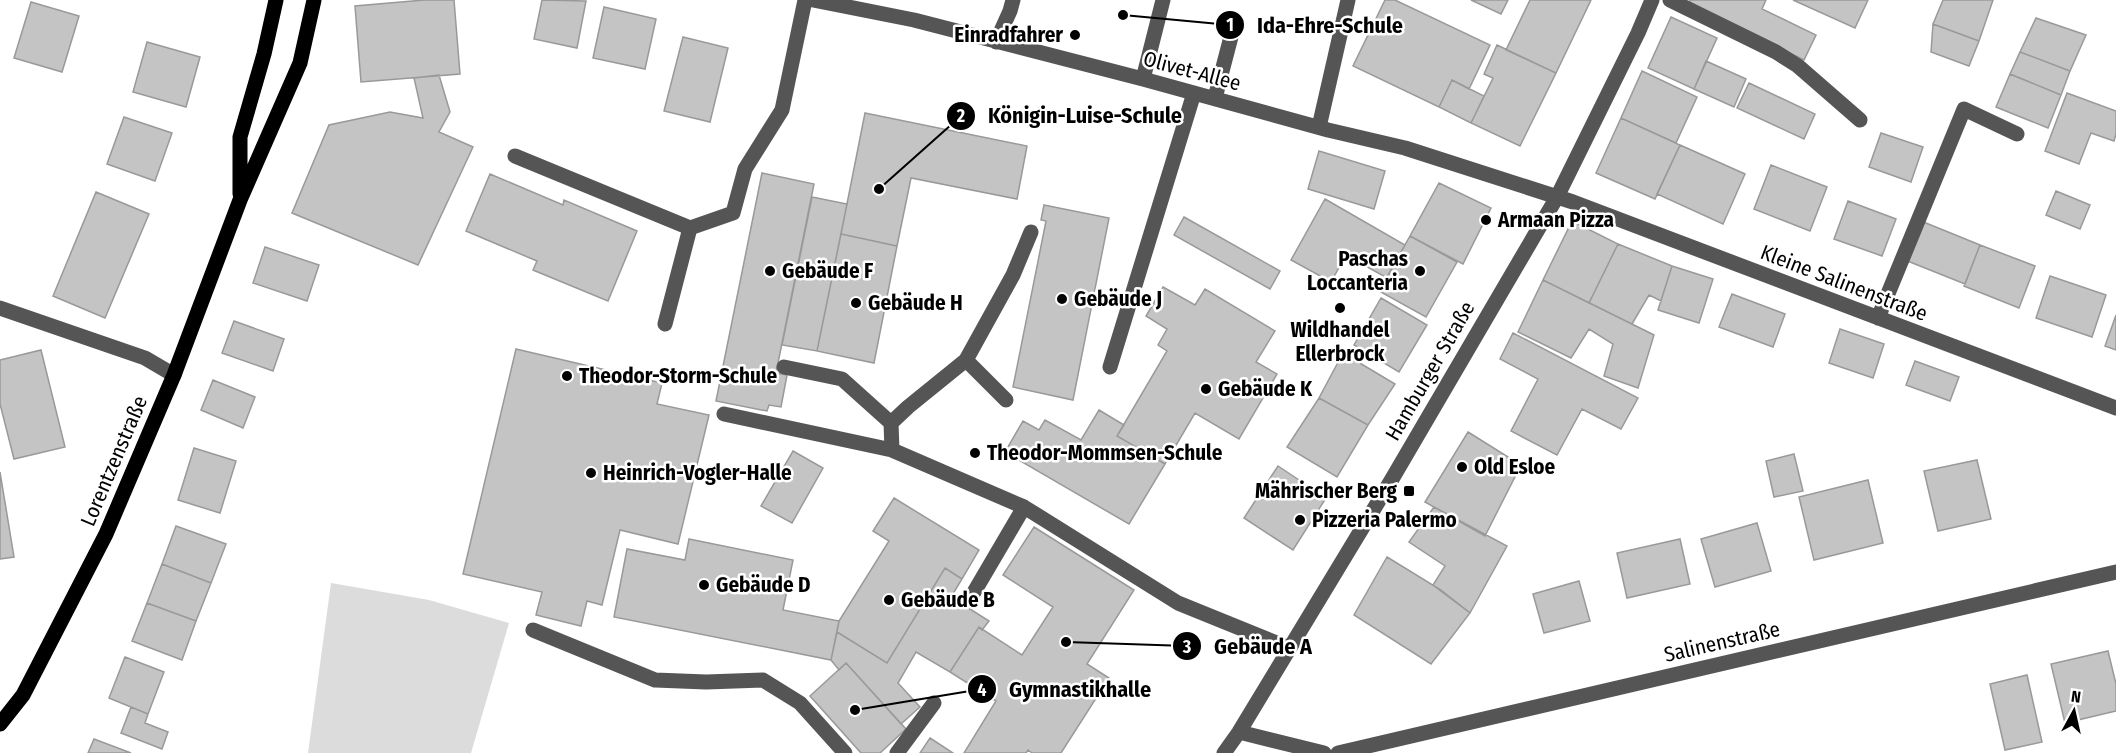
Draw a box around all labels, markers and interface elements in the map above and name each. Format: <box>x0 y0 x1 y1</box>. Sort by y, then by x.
callout: Ida-Ehre-Schule <box>1215 5 1415 45</box>
text: Ida-Ehre-Schule <box>1257 12 1403 39</box>
text: 1 <box>1226 14 1234 36</box>
place label: Einradfahrer <box>954 22 1063 48</box>
marker: Einradfahrer <box>1068 28 1082 42</box>
street label: Olivet-Allee <box>1140 45 1244 97</box>
callout: Königin-Luise-Schule <box>946 96 1194 136</box>
text: Königin-Luise-Schule <box>988 102 1182 129</box>
text: 2 <box>956 105 965 127</box>
place label: Armaan Pizza <box>1497 207 1614 233</box>
marker: Armaan Pizza <box>1479 213 1493 227</box>
street label: Kleine Salinenstraße <box>1757 239 1931 327</box>
place label: Paschas Loccanteria <box>1307 246 1408 296</box>
place label: Gebäude F <box>782 258 874 284</box>
marker: Gebäude F <box>763 264 777 278</box>
marker: Paschas Loccanteria <box>1413 264 1427 278</box>
place label: Gebäude J <box>1074 286 1162 312</box>
place label: Gebäude H <box>868 290 963 316</box>
marker: Gebäude J <box>1055 292 1069 306</box>
marker: Gebäude H <box>849 296 863 310</box>
street label: Hamburger Straße <box>1380 297 1480 445</box>
marker: Wildhandel Ellerbrock <box>1333 301 1347 315</box>
place label: Wildhandel Ellerbrock <box>1291 317 1390 367</box>
place label: Theodor-Storm-Schule <box>579 363 778 389</box>
marker: Theodor-Storm-Schule <box>560 369 574 383</box>
place label: Gebäude K <box>1218 376 1313 402</box>
marker: Gebäude K <box>1199 382 1213 396</box>
street label: Lorentzenstraße <box>75 392 153 530</box>
place label: Theodor-Mommsen-Schule <box>987 440 1223 466</box>
marker: Theodor-Mommsen-Schule <box>968 446 982 460</box>
place label: Old Esloe <box>1474 454 1556 480</box>
place label: Heinrich-Vogler-Halle <box>603 460 792 486</box>
marker: Old Esloe <box>1455 460 1469 474</box>
marker: Heinrich-Vogler-Halle <box>584 466 598 480</box>
place label: Mährischer Berg <box>1255 478 1398 504</box>
marker: Mährischer Berg <box>1402 484 1416 498</box>
place label: Pizzeria Palermo <box>1312 507 1457 533</box>
marker: Pizzeria Palermo <box>1293 513 1307 527</box>
place label: Gebäude D <box>716 572 811 598</box>
marker: Gebäude D <box>697 578 711 592</box>
place label: Gebäude B <box>901 587 995 613</box>
marker: Gebäude B <box>882 593 896 607</box>
street label: Salinenstraße <box>1661 616 1783 668</box>
callout: Gebäude A <box>1172 626 1324 666</box>
text: Gebäude A <box>1214 633 1313 660</box>
text: 3 <box>1182 636 1192 658</box>
callout: Gymnastikhalle <box>967 669 1163 709</box>
text: Gymnastikhalle <box>1009 676 1151 703</box>
text: 4 <box>977 679 987 701</box>
north arrow <box>2044 681 2104 741</box>
text: N <box>2070 687 2082 707</box>

